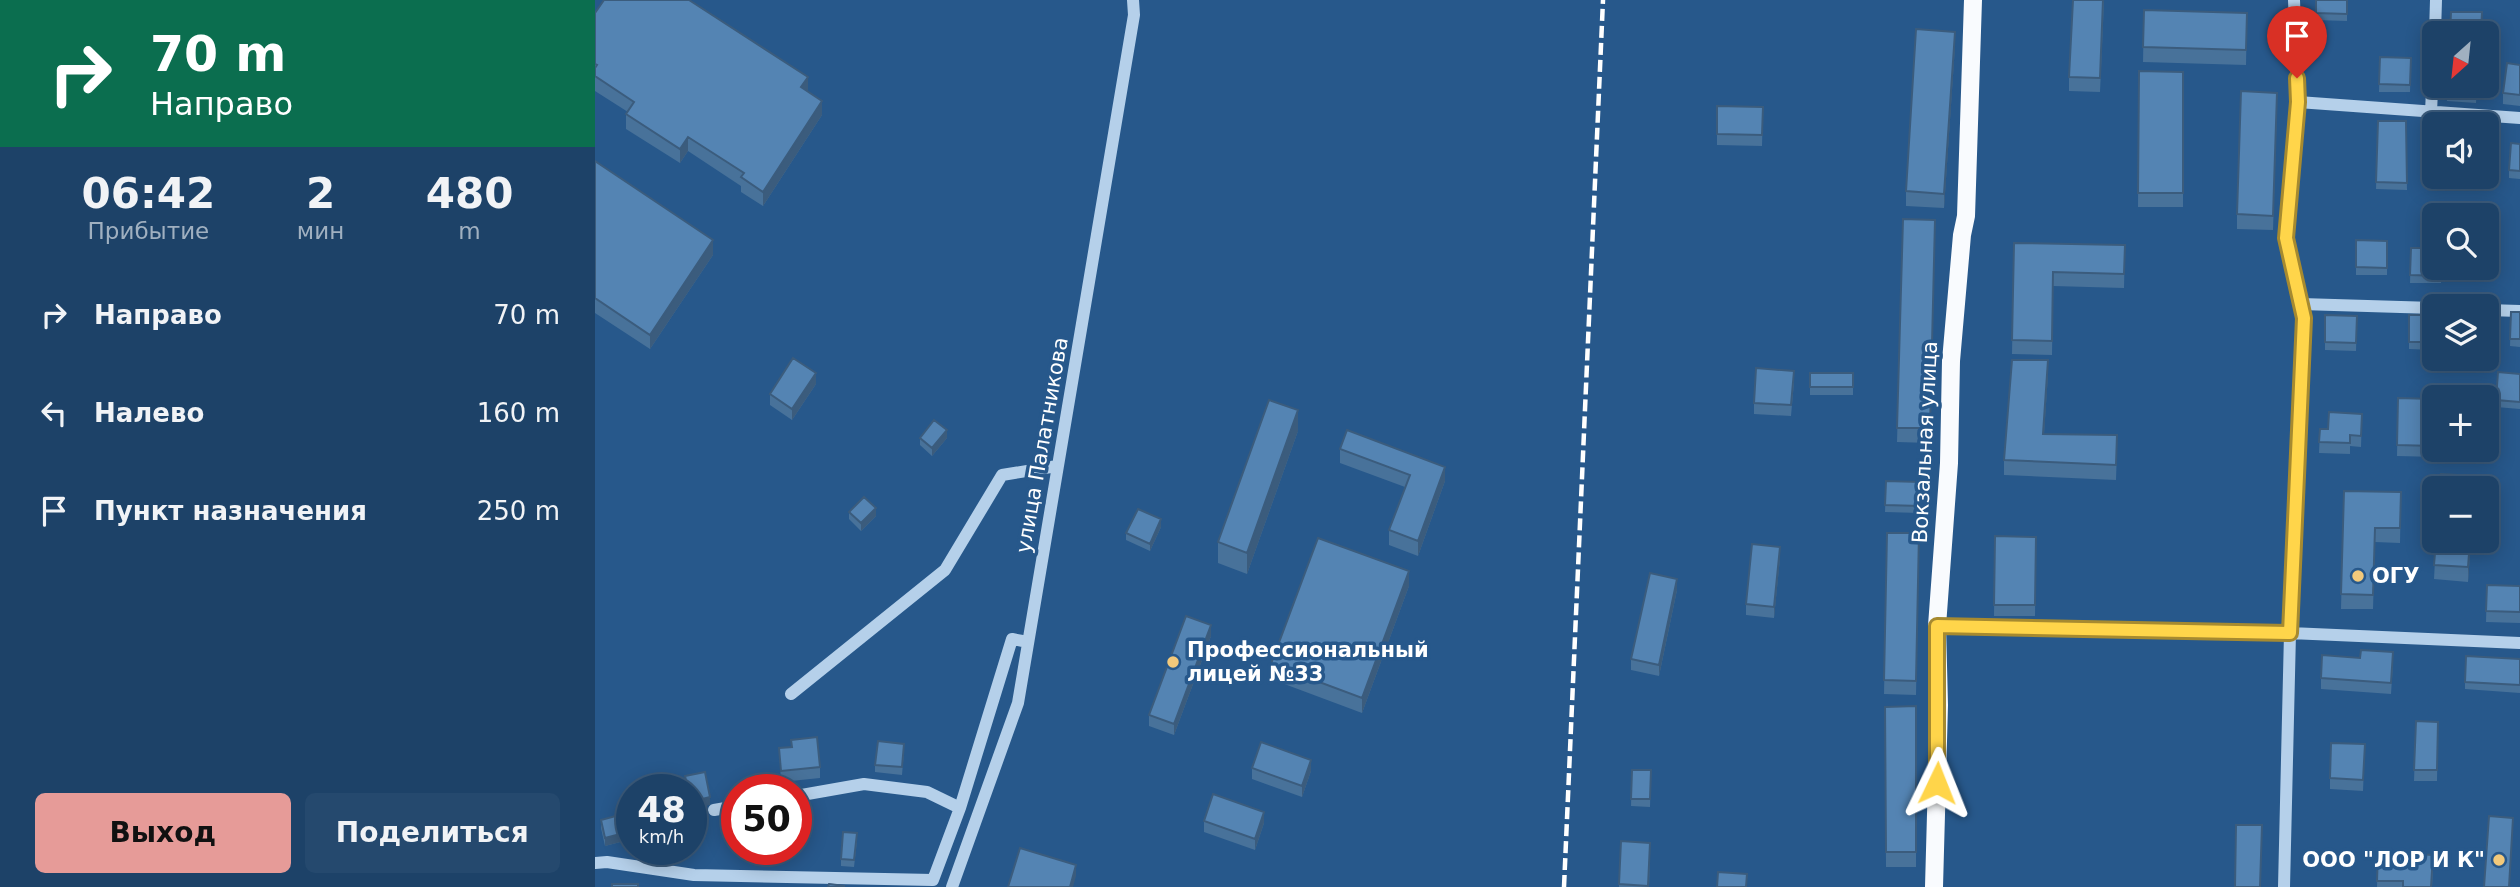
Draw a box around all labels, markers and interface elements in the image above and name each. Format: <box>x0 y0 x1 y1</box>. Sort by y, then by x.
pin <box>2267 6 2327 78</box>
icon: arrive <box>2278 17 2316 55</box>
north arrow <box>2422 21 2499 98</box>
map controls <box>2422 21 2499 553</box>
text: 70 m <box>150 26 286 83</box>
icon: right <box>35 28 126 119</box>
text: Направо <box>150 85 293 123</box>
button: sound <box>2422 112 2499 189</box>
text: 06:42 <box>82 169 215 218</box>
text: 2 <box>306 169 335 218</box>
text: 480 <box>426 169 513 218</box>
button: search <box>2422 203 2499 280</box>
text: Прибытие <box>88 218 209 244</box>
text: мин <box>297 218 344 244</box>
text: m <box>458 218 481 244</box>
button: layers <box>2422 294 2499 371</box>
icon: right <box>35 296 73 334</box>
text: Направо <box>94 300 222 330</box>
text: 70 m <box>493 300 560 330</box>
street label: улица Палатникова <box>1011 335 1073 555</box>
street label: Вокзальная улица <box>1908 340 1942 544</box>
button: + <box>2422 385 2499 462</box>
icon: left <box>35 394 73 432</box>
text: Налево <box>94 398 204 428</box>
text: 160 m <box>477 398 560 428</box>
button: − <box>2422 476 2499 553</box>
icon: arrive <box>35 492 73 530</box>
text: Пункт назначения <box>94 496 367 526</box>
text: 250 m <box>477 496 560 526</box>
place label: ОГУ <box>2372 564 2419 588</box>
marker: ОГУ <box>2350 568 2366 584</box>
place label: Профессиональный лицей №33 <box>1187 638 1429 686</box>
marker: Профессиональный лицей №33 <box>1165 654 1181 670</box>
position arrow <box>1900 746 1974 820</box>
speed limit sign: 50 <box>721 774 812 865</box>
text: 48 <box>637 790 686 830</box>
button: Выход <box>35 793 291 873</box>
button: Поделиться <box>305 793 560 873</box>
text: km/h <box>639 826 684 847</box>
place label: ООО "ЛОР И К" <box>2302 848 2485 872</box>
marker: ООО "ЛОР И К" <box>2491 852 2507 868</box>

